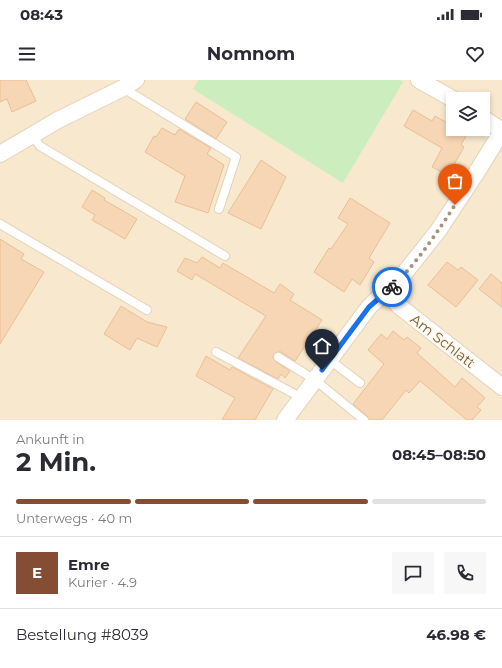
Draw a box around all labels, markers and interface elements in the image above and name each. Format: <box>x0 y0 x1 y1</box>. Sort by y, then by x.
text: 08:43 <box>20 5 63 24</box>
icon: menu <box>16 43 38 65</box>
text: Nomnom <box>207 43 295 65</box>
icon: heart <box>464 43 486 65</box>
map controls <box>446 92 490 136</box>
button: layers <box>446 92 490 136</box>
pin <box>438 164 472 205</box>
icon: bag <box>444 170 466 192</box>
courier <box>372 267 412 307</box>
icon: bike <box>381 276 403 298</box>
street label: Am Schlatt <box>407 310 479 372</box>
pin <box>305 329 339 370</box>
icon: home <box>311 335 333 357</box>
text: Ankunft in <box>16 431 85 447</box>
text: 08:45–08:50 <box>392 445 486 464</box>
text: 2 Min. <box>16 446 96 478</box>
text: Unterwegs · 40 m <box>16 510 132 526</box>
button: chat <box>392 552 434 594</box>
button: phone <box>444 552 486 594</box>
text: Emre <box>68 555 110 574</box>
text: E <box>32 563 42 582</box>
text: Kurier · 4.9 <box>68 574 137 590</box>
text: Bestellung #8039 <box>16 625 148 644</box>
text: 46.98 € <box>426 625 486 644</box>

